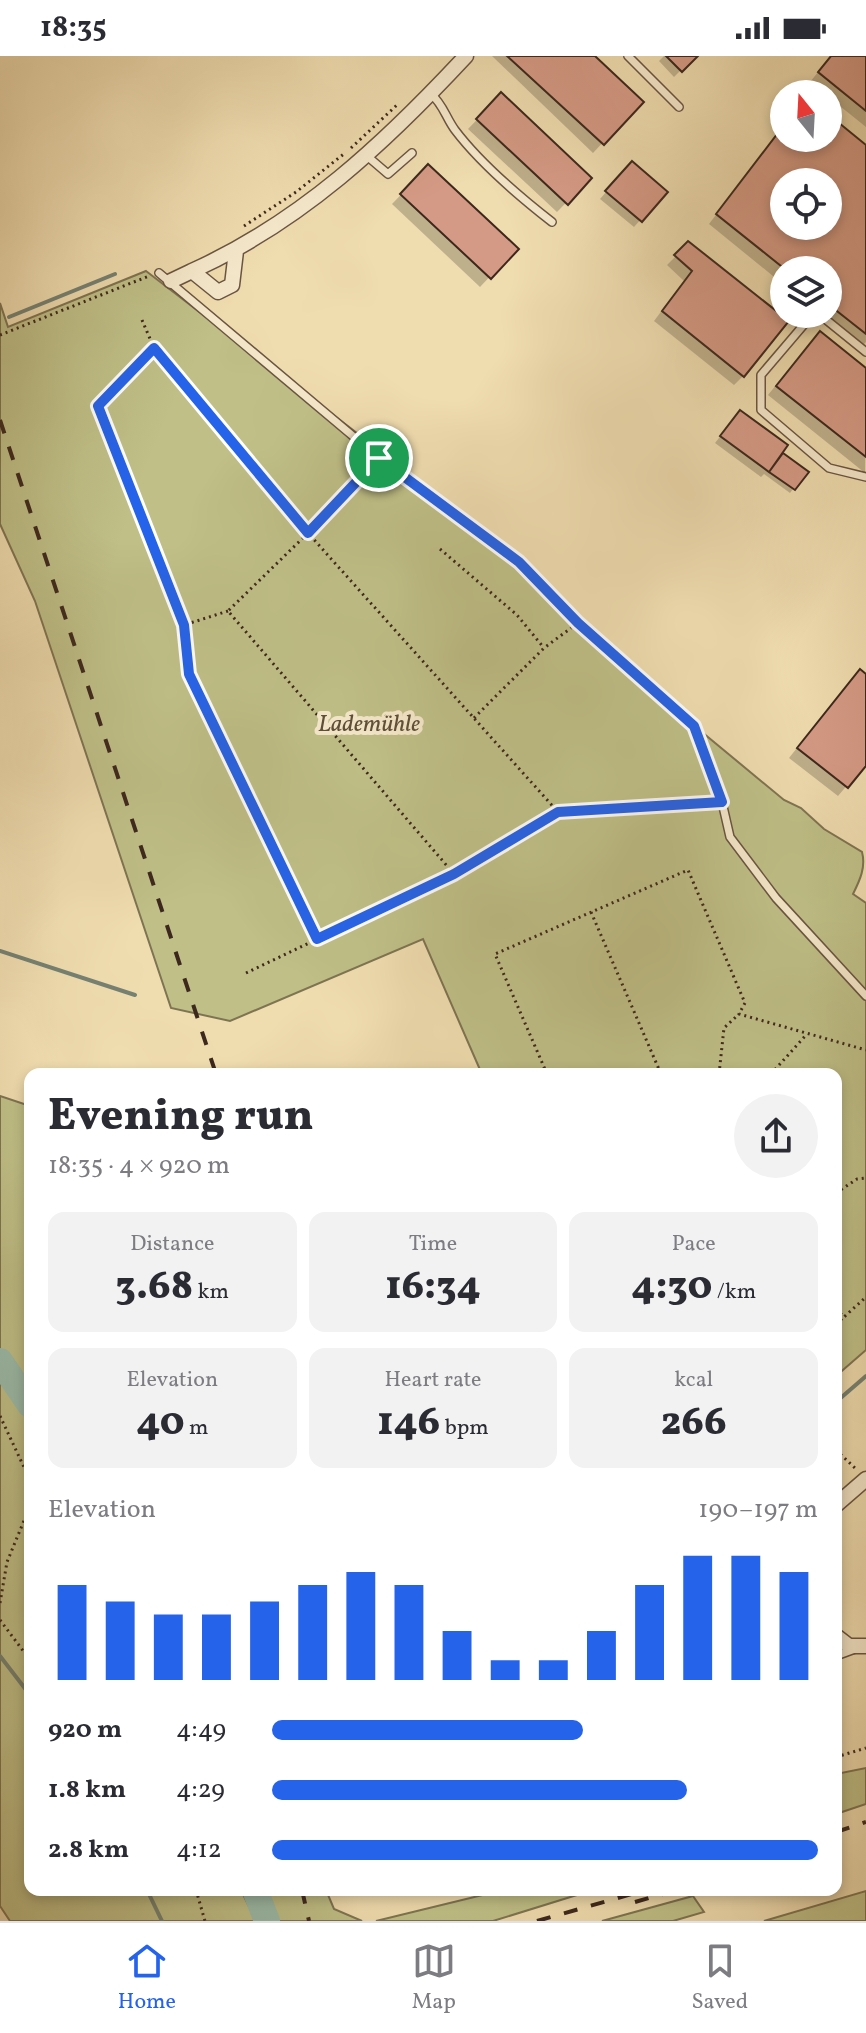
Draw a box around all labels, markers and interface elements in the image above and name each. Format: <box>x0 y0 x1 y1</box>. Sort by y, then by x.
text: 18:35 <box>40 7 107 49</box>
north arrow <box>770 80 842 152</box>
map controls <box>770 80 842 328</box>
button: locate <box>770 168 842 240</box>
button: layers <box>770 256 842 328</box>
pin <box>345 424 413 492</box>
icon: arrive <box>357 436 401 480</box>
park label: Lademühle <box>318 708 420 742</box>
text: Evening run <box>48 1087 314 1148</box>
button: share <box>734 1094 818 1178</box>
text: 18:35 · 4 × 920 m <box>48 1148 230 1184</box>
text: Distance <box>130 1229 214 1260</box>
text: Time <box>409 1229 457 1260</box>
text: Pace <box>672 1229 716 1260</box>
text: 3.68 <box>116 1260 193 1316</box>
text: 16:34 <box>385 1260 481 1316</box>
text: 4:30 <box>631 1260 712 1316</box>
text: km <box>193 1277 229 1308</box>
text: /km <box>712 1277 756 1308</box>
text: Elevation <box>127 1365 218 1396</box>
text: Heart rate <box>384 1365 482 1396</box>
text: kcal <box>674 1365 713 1396</box>
text: 40 <box>136 1396 185 1452</box>
text: 146 <box>377 1396 440 1452</box>
text: 266 <box>661 1396 727 1452</box>
text: m <box>185 1413 208 1444</box>
text: bpm <box>440 1413 489 1444</box>
text: Elevation <box>48 1492 156 1528</box>
text: 190–197 m <box>698 1492 818 1528</box>
text: 920 m <box>48 1712 122 1748</box>
text: 4:49 <box>176 1712 226 1748</box>
text: 1.8 km <box>48 1772 126 1808</box>
text: 4:29 <box>176 1772 225 1808</box>
text: 2.8 km <box>48 1832 129 1868</box>
text: 4:12 <box>176 1832 222 1868</box>
tab: Home <box>118 1939 176 2018</box>
tab: Map <box>412 1939 456 2018</box>
tab: Saved <box>691 1939 748 2018</box>

